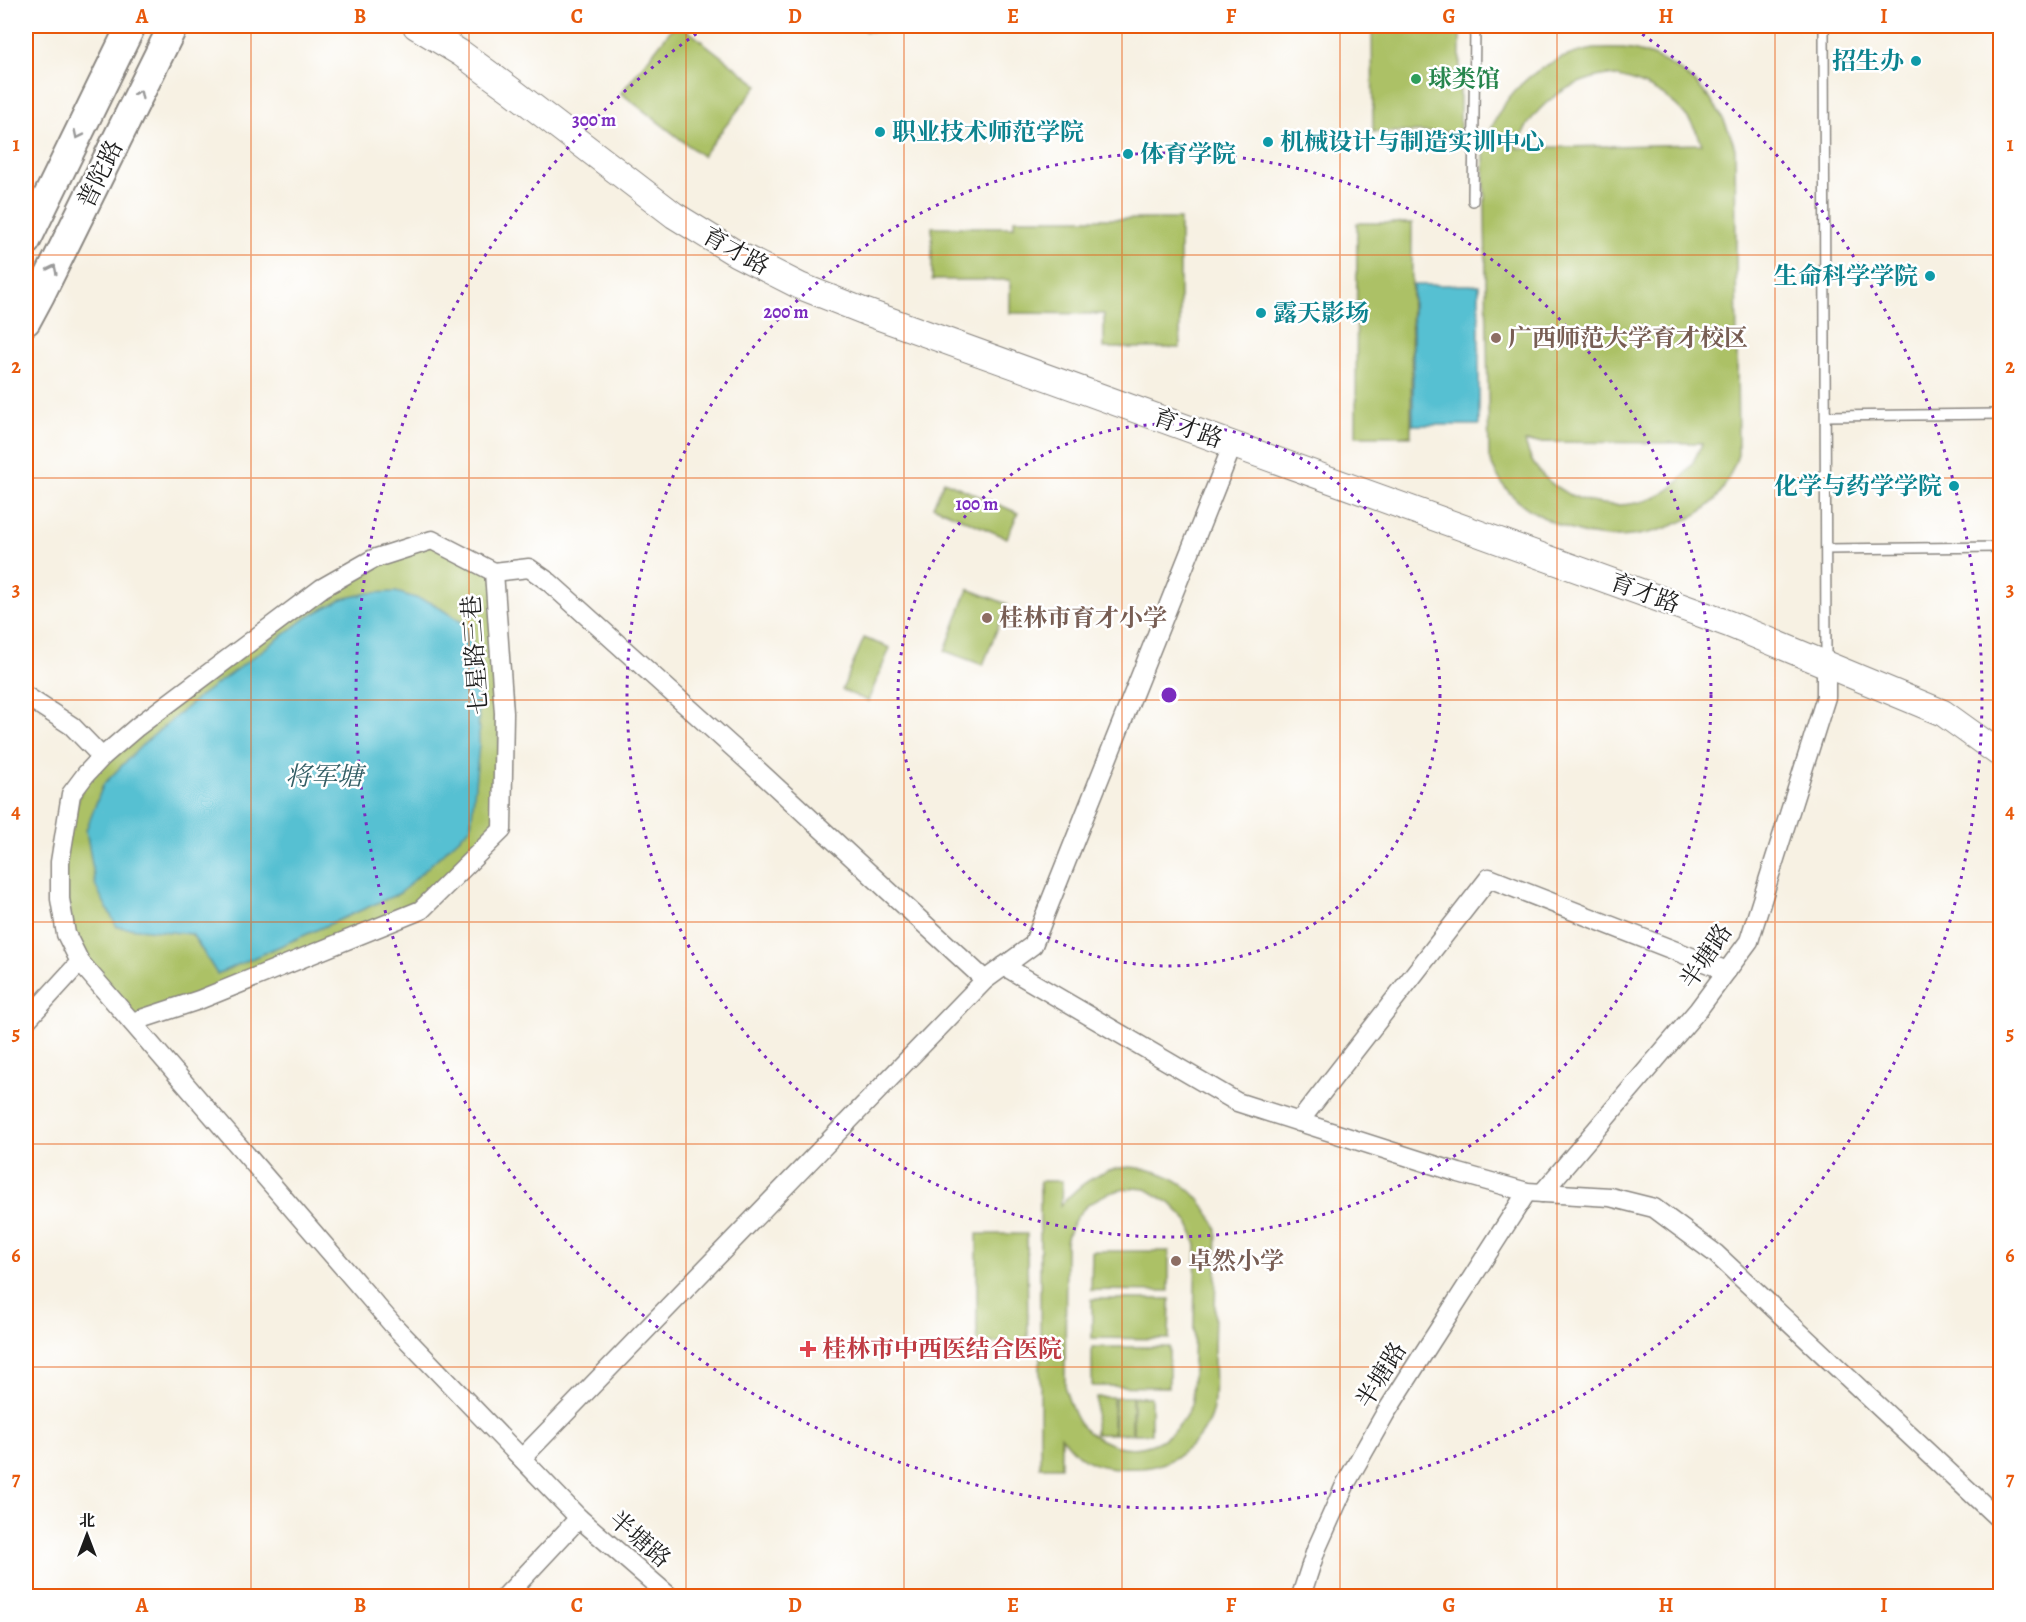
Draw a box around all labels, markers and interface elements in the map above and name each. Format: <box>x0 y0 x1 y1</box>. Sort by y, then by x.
text: A <box>135 3 149 30</box>
text: B <box>354 3 366 30</box>
text: C <box>571 3 583 30</box>
text: D <box>788 3 802 30</box>
text: E <box>1007 3 1019 30</box>
text: F <box>1226 3 1237 30</box>
text: G <box>1442 3 1456 30</box>
text: H <box>1659 3 1674 30</box>
text: I <box>1880 3 1888 30</box>
place label: 招生办 <box>1832 45 1904 77</box>
marker: 招生办 <box>1909 54 1923 68</box>
place label: 球类馆 <box>1428 63 1500 95</box>
marker: 球类馆 <box>1409 72 1423 86</box>
one-way arrow <box>132 90 144 101</box>
text: 300 m <box>572 108 616 132</box>
place label: 职业技术师范学院 <box>892 116 1084 148</box>
marker: 职业技术师范学院 <box>873 125 887 139</box>
place label: 机械设计与制造实训中心 <box>1280 126 1544 158</box>
one-way arrow <box>73 128 85 139</box>
text: 1 <box>12 131 20 158</box>
text: 1 <box>2006 131 2014 158</box>
street label: 普陀路 <box>70 135 130 213</box>
marker: 机械设计与制造实训中心 <box>1261 135 1275 149</box>
place label: 体育学院 <box>1140 138 1236 170</box>
marker: 体育学院 <box>1121 147 1135 161</box>
street label: 育才路 <box>697 220 775 282</box>
place label: 生命科学学院 <box>1774 260 1918 292</box>
one-way arrow <box>46 264 58 275</box>
marker: 生命科学学院 <box>1923 269 1937 283</box>
place label: 露天影场 <box>1273 297 1369 329</box>
text: 200 m <box>763 300 809 324</box>
marker: 露天影场 <box>1254 306 1268 320</box>
place label: 广西师范大学育才校区 <box>1508 322 1748 354</box>
marker: 广西师范大学育才校区 <box>1489 331 1503 345</box>
text: 2 <box>11 353 21 380</box>
text: 2 <box>2005 353 2015 380</box>
street label: 育才路 <box>1149 401 1227 455</box>
place label: 化学与药学学院 <box>1774 470 1942 502</box>
marker: 化学与药学学院 <box>1947 479 1961 493</box>
text: 100 m <box>956 492 998 516</box>
street label: 育才路 <box>1606 566 1684 620</box>
text: 3 <box>12 576 20 603</box>
text: 3 <box>2006 576 2014 603</box>
street label: 七星路三巷 <box>455 594 495 716</box>
place label: 桂林市育才小学 <box>999 602 1167 634</box>
marker: 桂林市育才小学 <box>980 611 994 625</box>
centre of rings <box>1159 685 1179 705</box>
water label: 将军塘 <box>285 759 367 794</box>
text: 4 <box>11 798 21 825</box>
text: 4 <box>2005 798 2015 825</box>
street label: 半塘路 <box>1673 917 1739 995</box>
text: 5 <box>12 1020 20 1047</box>
text: 5 <box>2006 1020 2014 1047</box>
text: 6 <box>11 1242 21 1269</box>
text: 6 <box>2005 1242 2015 1269</box>
place label: 卓然小学 <box>1188 1245 1284 1277</box>
marker: 卓然小学 <box>1169 1254 1183 1268</box>
place label: 桂林市中西医结合医院 <box>822 1333 1062 1365</box>
street label: 半塘路 <box>1348 1336 1414 1414</box>
marker: 桂林市中西医结合医院 <box>799 1340 817 1358</box>
text: 7 <box>12 1465 21 1492</box>
text: 7 <box>2006 1465 2015 1492</box>
street label: 半塘路 <box>602 1503 678 1575</box>
north arrow <box>57 1505 117 1565</box>
text: 北 <box>79 1510 95 1532</box>
text: A <box>135 1592 149 1619</box>
text: B <box>354 1592 366 1619</box>
text: C <box>571 1592 583 1619</box>
text: D <box>788 1592 802 1619</box>
text: E <box>1007 1592 1019 1619</box>
text: F <box>1226 1592 1237 1619</box>
text: G <box>1442 1592 1456 1619</box>
text: H <box>1659 1592 1674 1619</box>
text: I <box>1880 1592 1888 1619</box>

